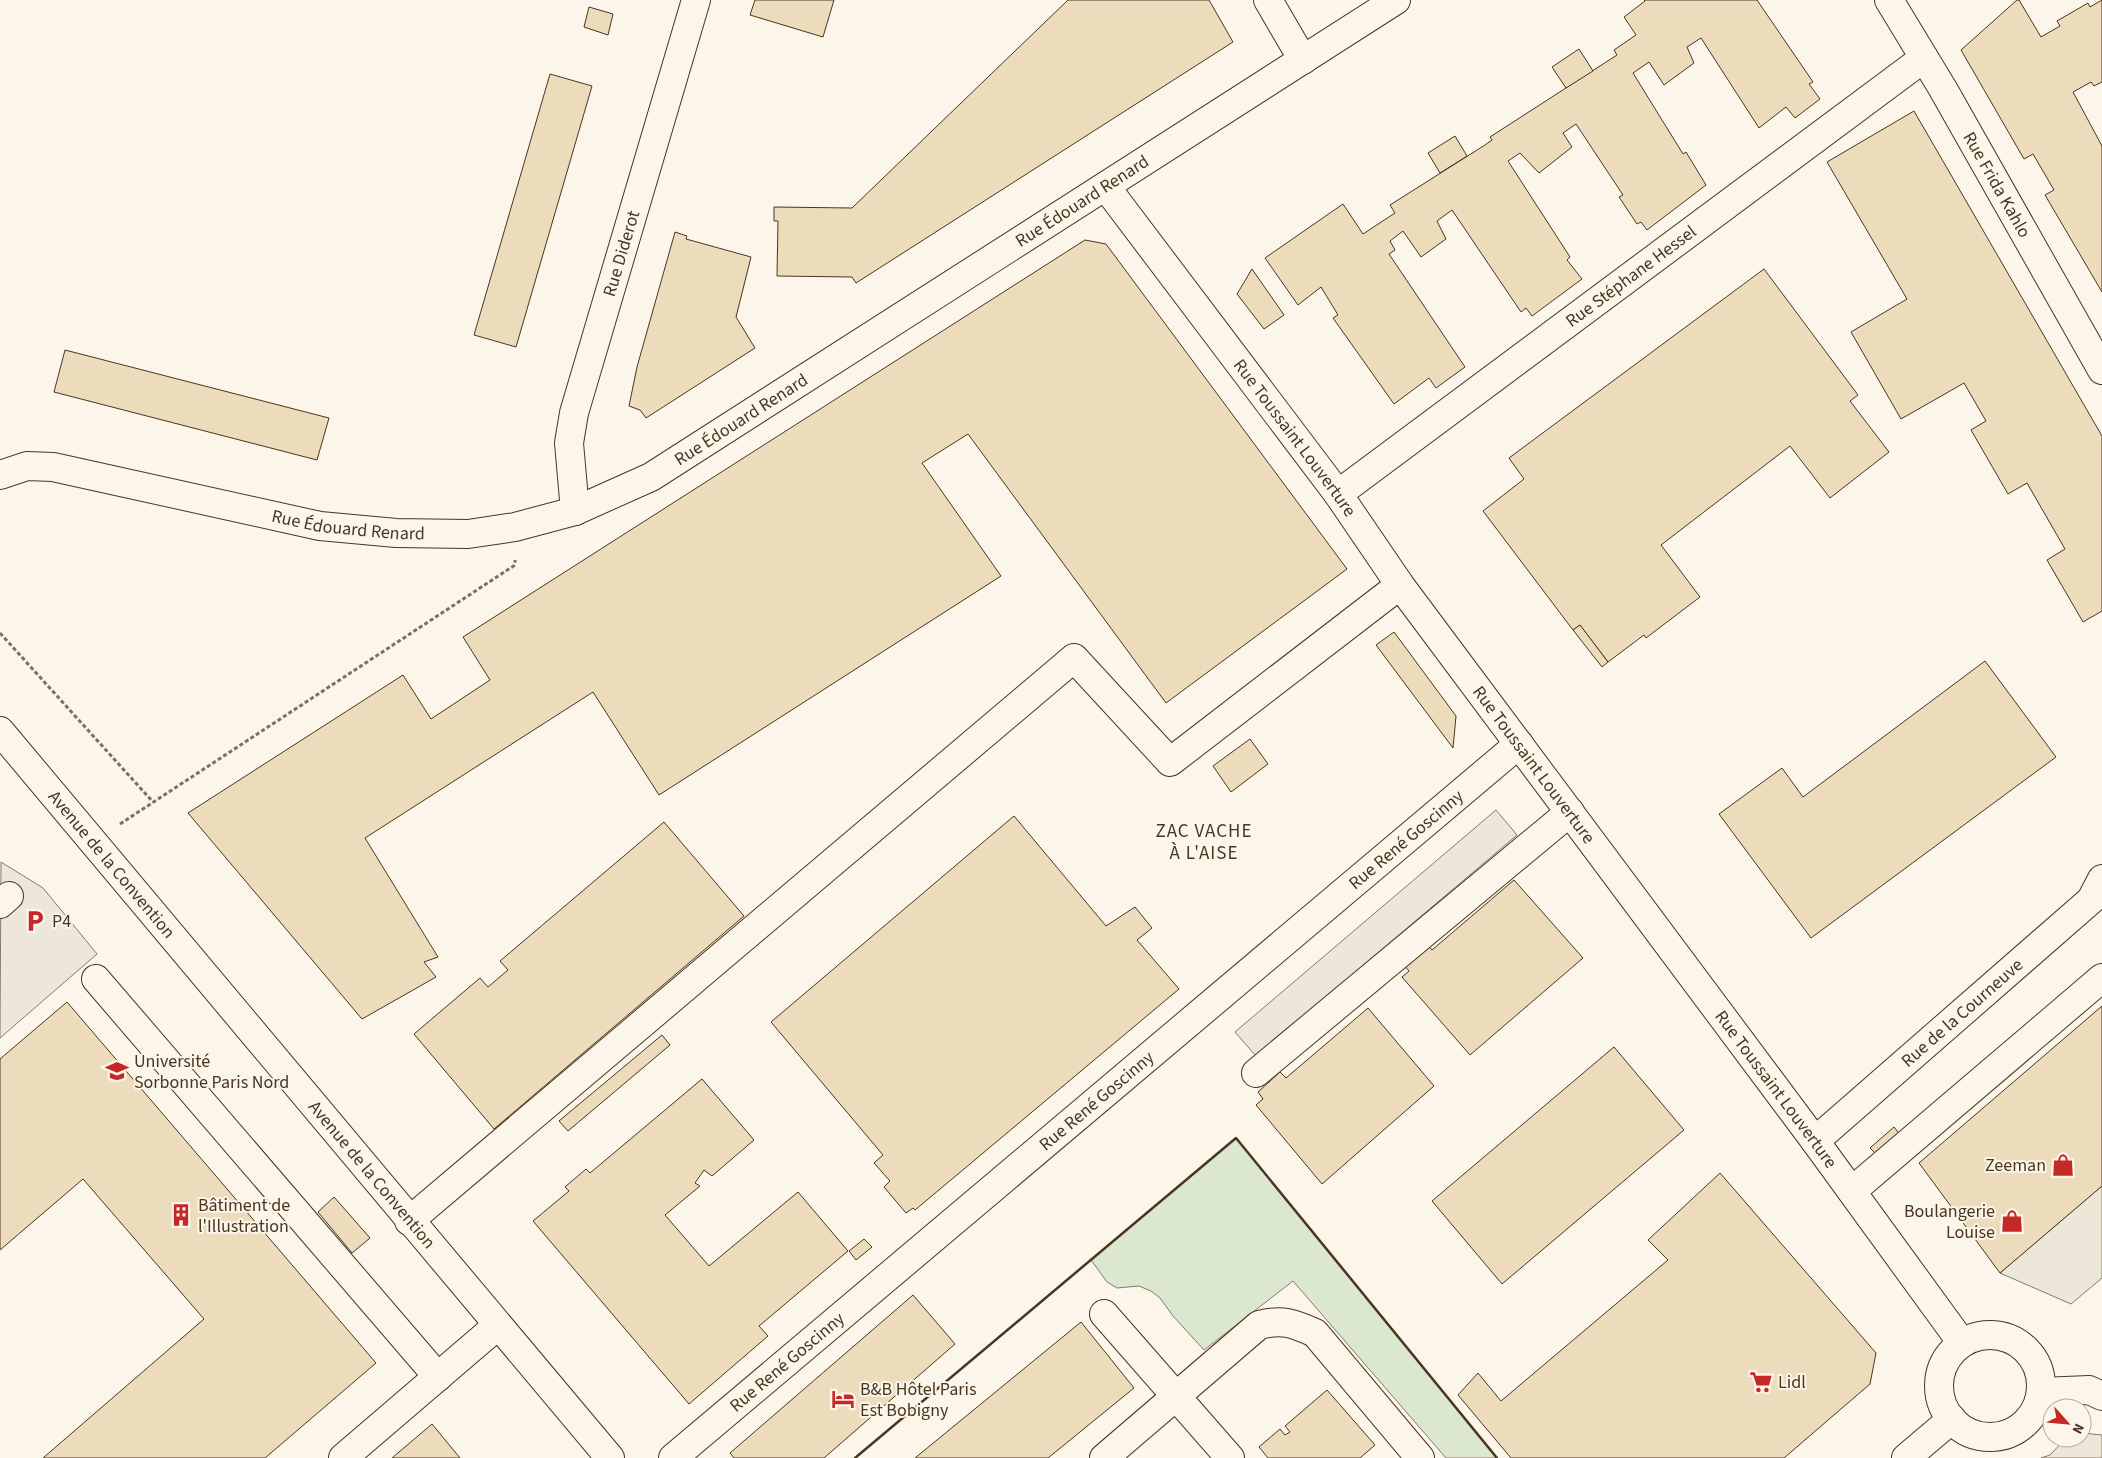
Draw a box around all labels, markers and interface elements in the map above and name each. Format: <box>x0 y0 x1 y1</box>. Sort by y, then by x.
street label: Rue Frida Kahlo <box>1957 127 2037 242</box>
street label: Rue Édouard Renard <box>1010 149 1154 253</box>
street label: Rue Diderot <box>597 207 646 300</box>
street label: Rue Stéphane Hessel <box>1560 219 1701 333</box>
street label: Rue Toussaint Louverture <box>1228 354 1362 522</box>
street label: Rue Édouard Renard <box>669 367 813 471</box>
street label: Rue Édouard Renard <box>269 503 425 546</box>
street label: Rue Toussaint Louverture <box>1467 680 1601 849</box>
street label: Rue René Goscinny <box>1343 783 1469 895</box>
street label: Avenue de la Convention <box>42 785 181 944</box>
district label: ZAC VACHE À L'AISE <box>1156 818 1252 867</box>
parking icon: P4 <box>22 908 48 934</box>
place label: P4 <box>52 909 71 934</box>
street label: Rue de la Courneuve <box>1896 953 2028 1073</box>
street label: Rue Toussaint Louverture <box>1709 1005 1843 1173</box>
street label: Rue René Goscinny <box>1034 1045 1160 1156</box>
place label: Université Sorbonne Paris Nord <box>134 1049 289 1095</box>
school or university icon: Université Sorbonne Paris Nord <box>104 1058 130 1084</box>
street label: Avenue de la Convention <box>303 1095 442 1254</box>
shop icon: Zeeman <box>2050 1152 2076 1178</box>
place label: Zeeman <box>1985 1153 2046 1178</box>
place label: Bâtiment de l'Illustration <box>198 1193 290 1239</box>
place label: Boulangerie Louise <box>1904 1199 1995 1245</box>
building icon: Bâtiment de l'Illustration <box>168 1202 194 1228</box>
shop icon: Boulangerie Louise <box>1999 1208 2025 1234</box>
street label: Rue René Goscinny <box>724 1306 850 1418</box>
supermarket icon: Lidl <box>1748 1369 1774 1395</box>
place label: Lidl <box>1778 1370 1806 1395</box>
place label: B&B Hôtel Paris Est Bobigny <box>860 1377 977 1423</box>
hotel icon: B&B Hôtel Paris Est Bobigny <box>830 1386 856 1412</box>
north arrow <box>2042 1398 2092 1448</box>
text: N <box>2067 1420 2089 1437</box>

